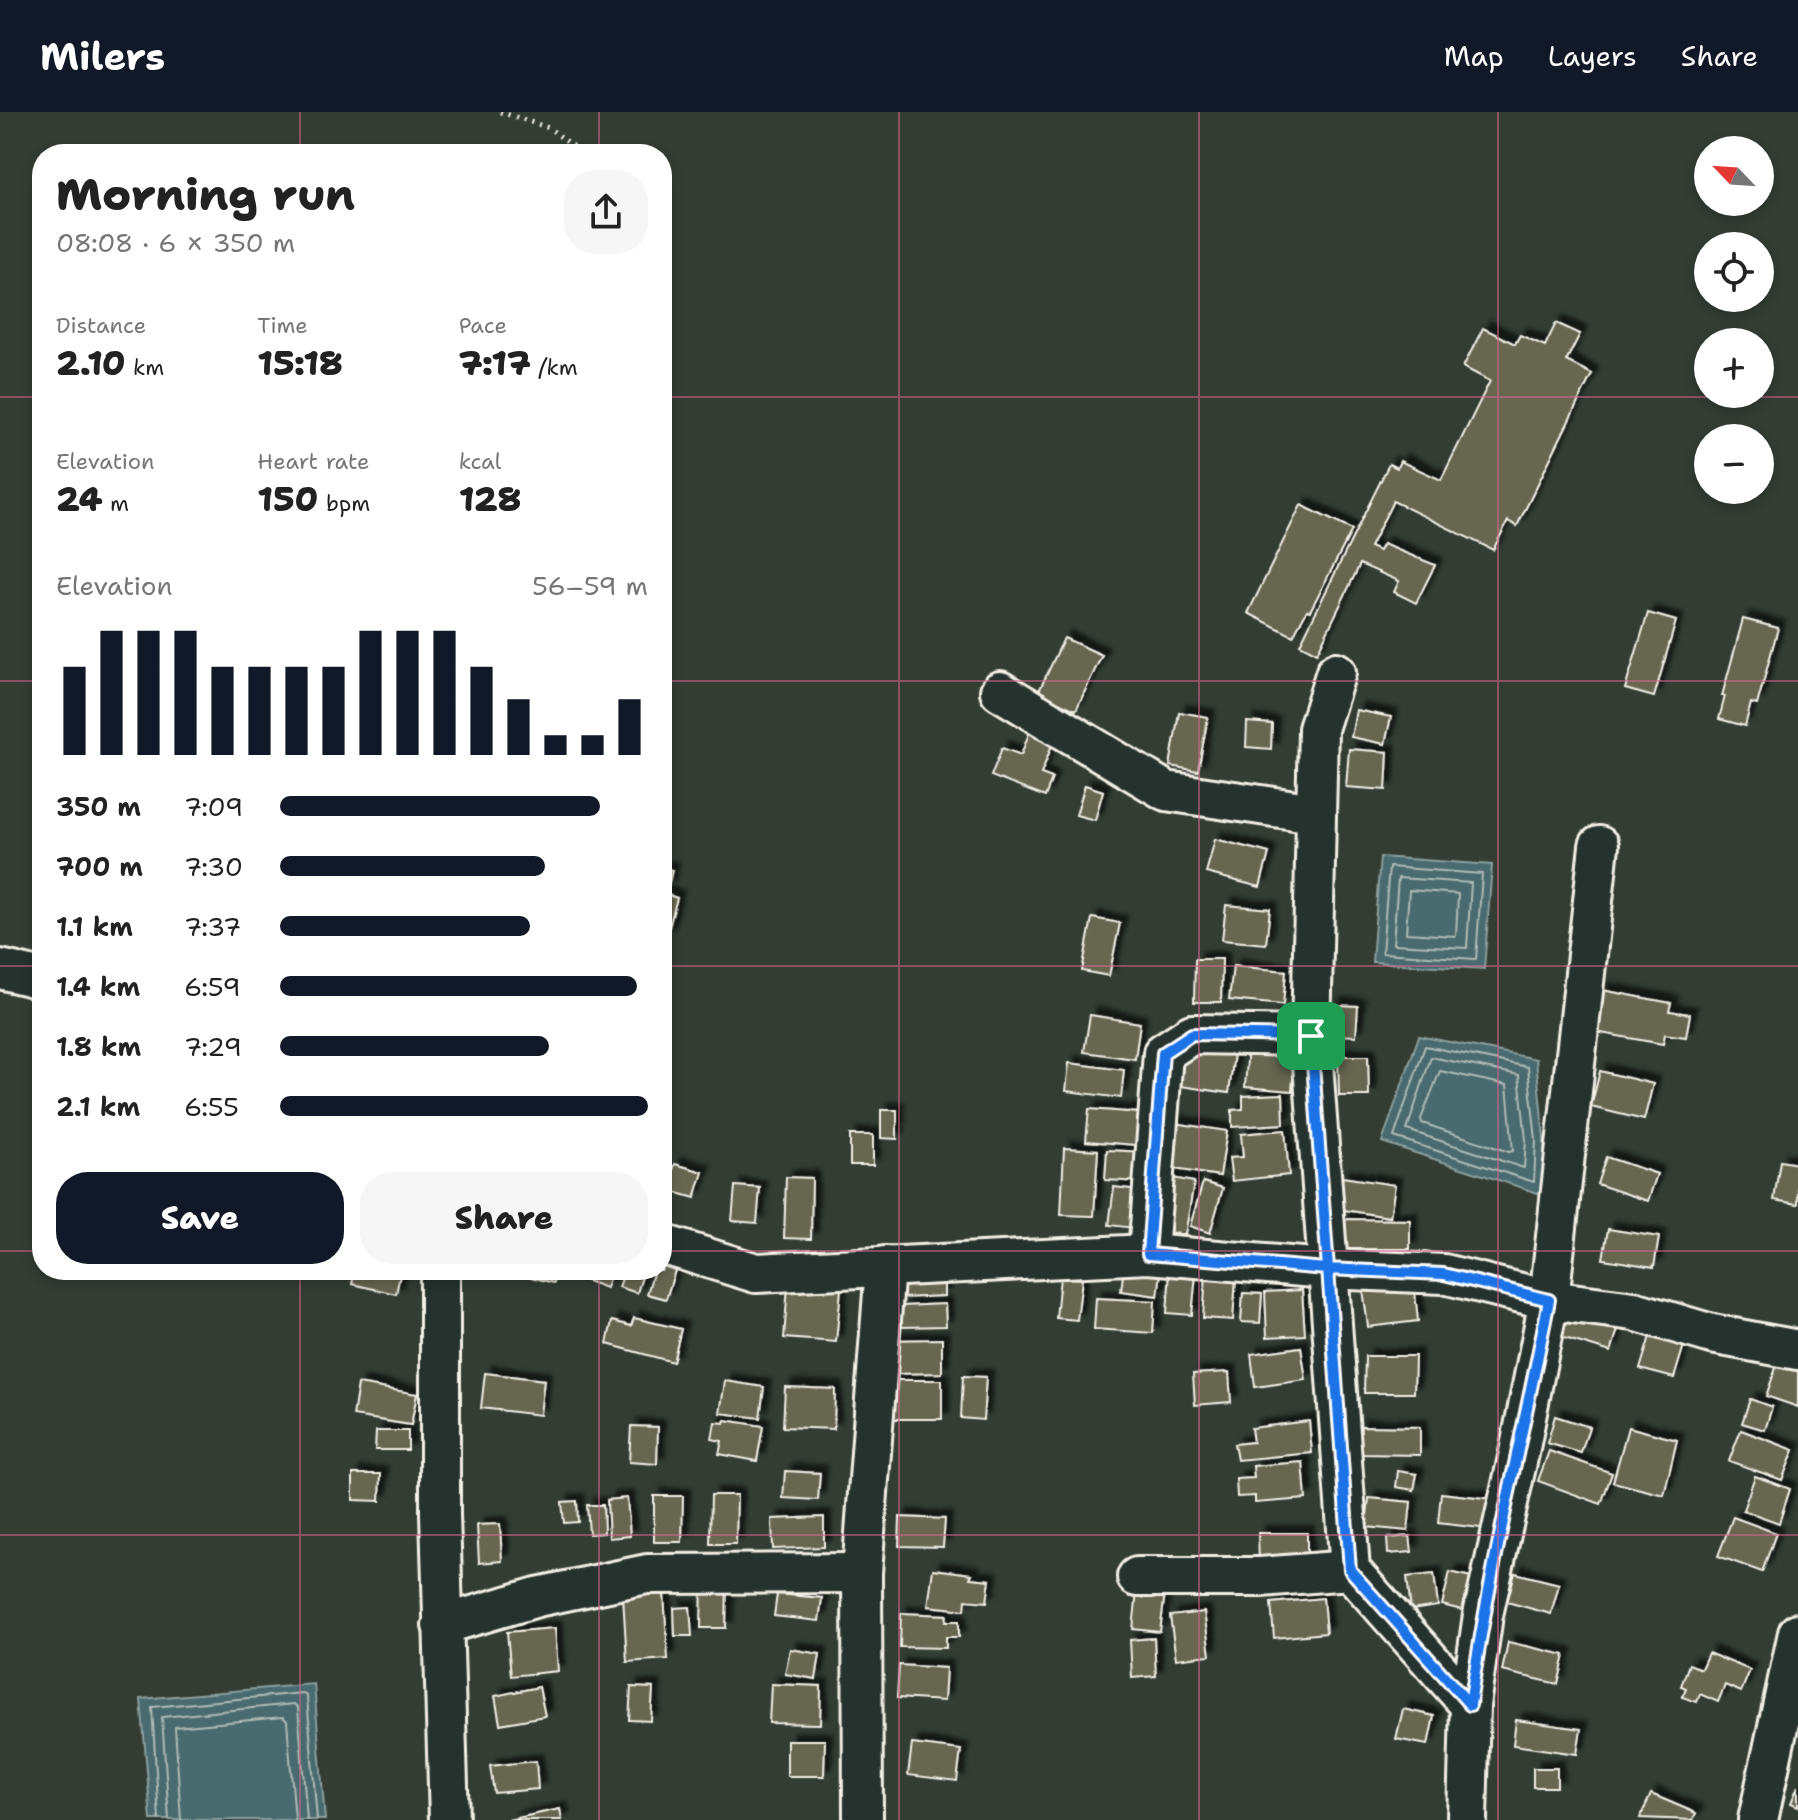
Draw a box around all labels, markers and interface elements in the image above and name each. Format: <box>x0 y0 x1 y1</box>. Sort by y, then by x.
text: Milers <box>40 31 165 82</box>
text: Map <box>1444 37 1504 75</box>
text: Layers <box>1548 37 1637 75</box>
text: Share <box>1681 37 1758 75</box>
north arrow <box>1694 136 1774 216</box>
map controls <box>1694 136 1774 504</box>
text: Morning run <box>56 165 355 224</box>
button: share <box>564 170 648 254</box>
text: 08:08 · 6 × 350 m <box>56 225 295 260</box>
button: locate <box>1694 232 1774 312</box>
text: Distance <box>56 311 146 340</box>
text: Time <box>257 311 308 340</box>
text: Pace <box>459 311 507 340</box>
button: + <box>1694 328 1774 408</box>
text: 2.10 <box>56 340 126 386</box>
text: 15:18 <box>257 340 343 386</box>
text: 7:17 <box>459 340 531 386</box>
text: km <box>126 353 164 382</box>
text: /km <box>531 353 578 382</box>
button: − <box>1694 424 1774 504</box>
text: Elevation <box>56 447 154 476</box>
text: Heart rate <box>257 447 369 476</box>
text: kcal <box>459 447 501 476</box>
text: 24 <box>56 476 102 522</box>
text: 150 <box>257 476 318 522</box>
text: 128 <box>459 476 521 522</box>
text: m <box>102 489 129 518</box>
text: bpm <box>318 489 370 518</box>
text: Elevation <box>56 568 172 603</box>
text: 56–59 m <box>532 568 648 603</box>
text: 350 m <box>56 789 141 824</box>
text: 7:09 <box>184 789 243 824</box>
text: 700 m <box>56 849 143 884</box>
text: 7:30 <box>184 849 243 884</box>
text: 1.1 km <box>56 909 133 944</box>
text: 7:37 <box>184 909 241 944</box>
text: 1.4 km <box>56 969 140 1004</box>
text: 6:59 <box>184 969 241 1004</box>
pin <box>1277 1002 1345 1070</box>
icon: arrive <box>1289 1014 1333 1058</box>
text: 1.8 km <box>56 1029 141 1064</box>
text: 7:29 <box>184 1029 242 1064</box>
text: 2.1 km <box>56 1089 140 1124</box>
text: 6:55 <box>184 1089 239 1124</box>
button: Save <box>56 1172 344 1264</box>
button: Share <box>360 1172 648 1264</box>

